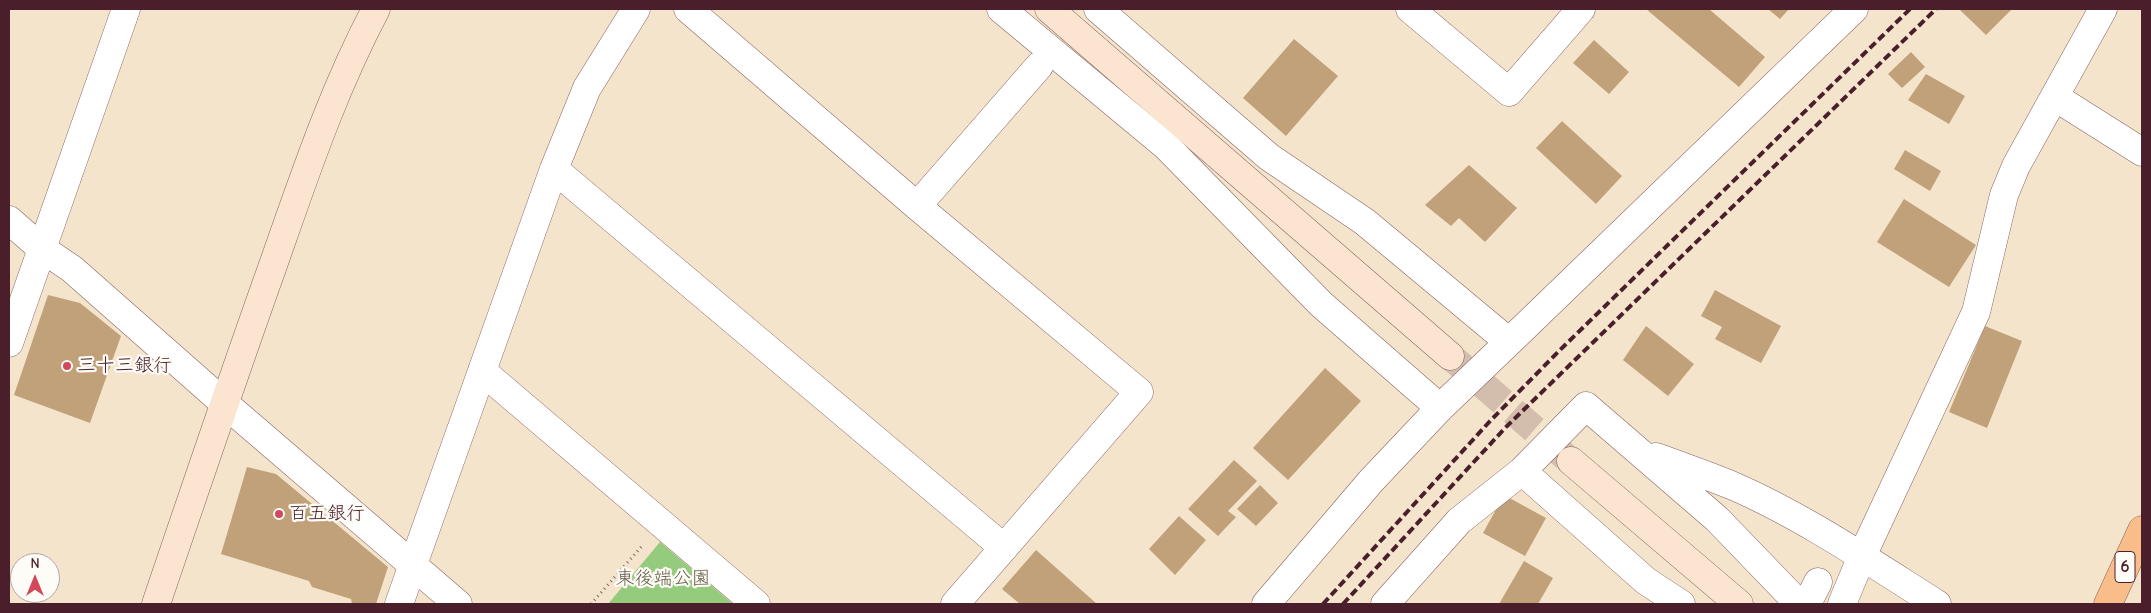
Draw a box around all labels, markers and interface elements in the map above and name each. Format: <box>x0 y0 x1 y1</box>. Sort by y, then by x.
place label: 三十三銀行 <box>77 355 172 377</box>
marker: 三十三銀行 <box>61 360 73 372</box>
place label: 百五銀行 <box>289 503 365 525</box>
marker: 百五銀行 <box>273 508 285 520</box>
road number: 6 <box>2115 552 2135 582</box>
north arrow <box>10 553 60 603</box>
text: N <box>30 555 40 572</box>
park label: 東後端公園 <box>616 568 710 590</box>

